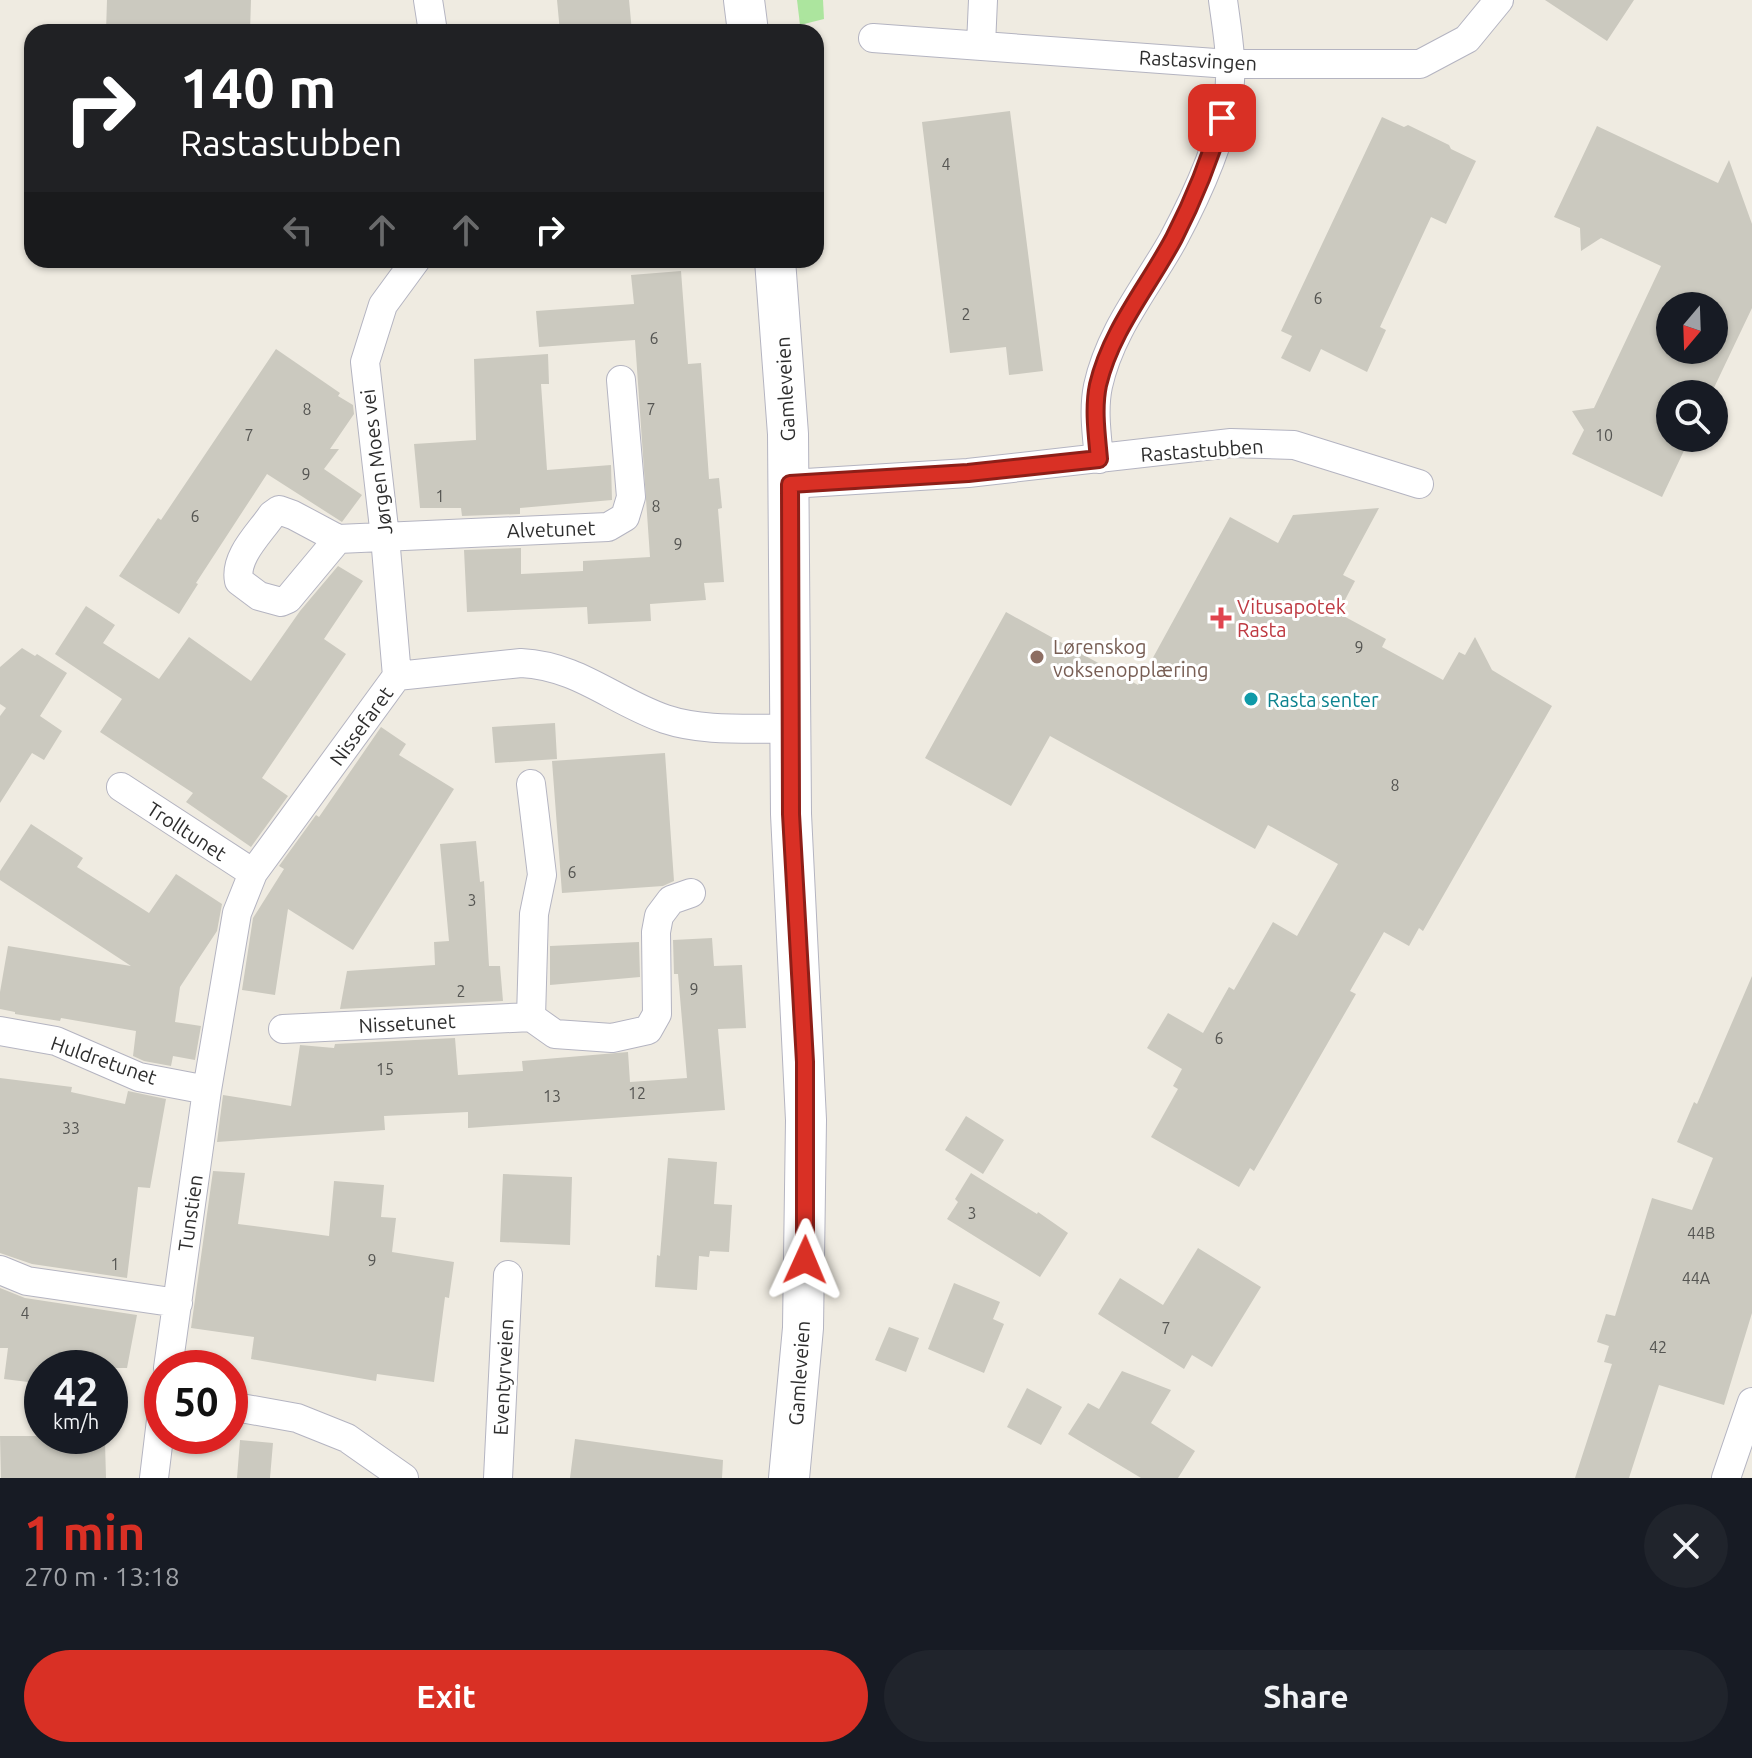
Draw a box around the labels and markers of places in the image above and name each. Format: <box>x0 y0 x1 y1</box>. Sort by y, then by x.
pin <box>1188 84 1256 152</box>
place label: Vitusapotek Rasta <box>1237 595 1346 641</box>
marker: Vitusapotek Rasta <box>1212 609 1230 627</box>
place label: Lørenskog voksenopplæring <box>1053 635 1209 681</box>
marker: Lørenskog voksenopplæring <box>1028 648 1046 666</box>
place label: Rasta senter <box>1267 688 1379 711</box>
marker: Rasta senter <box>1242 690 1260 708</box>

